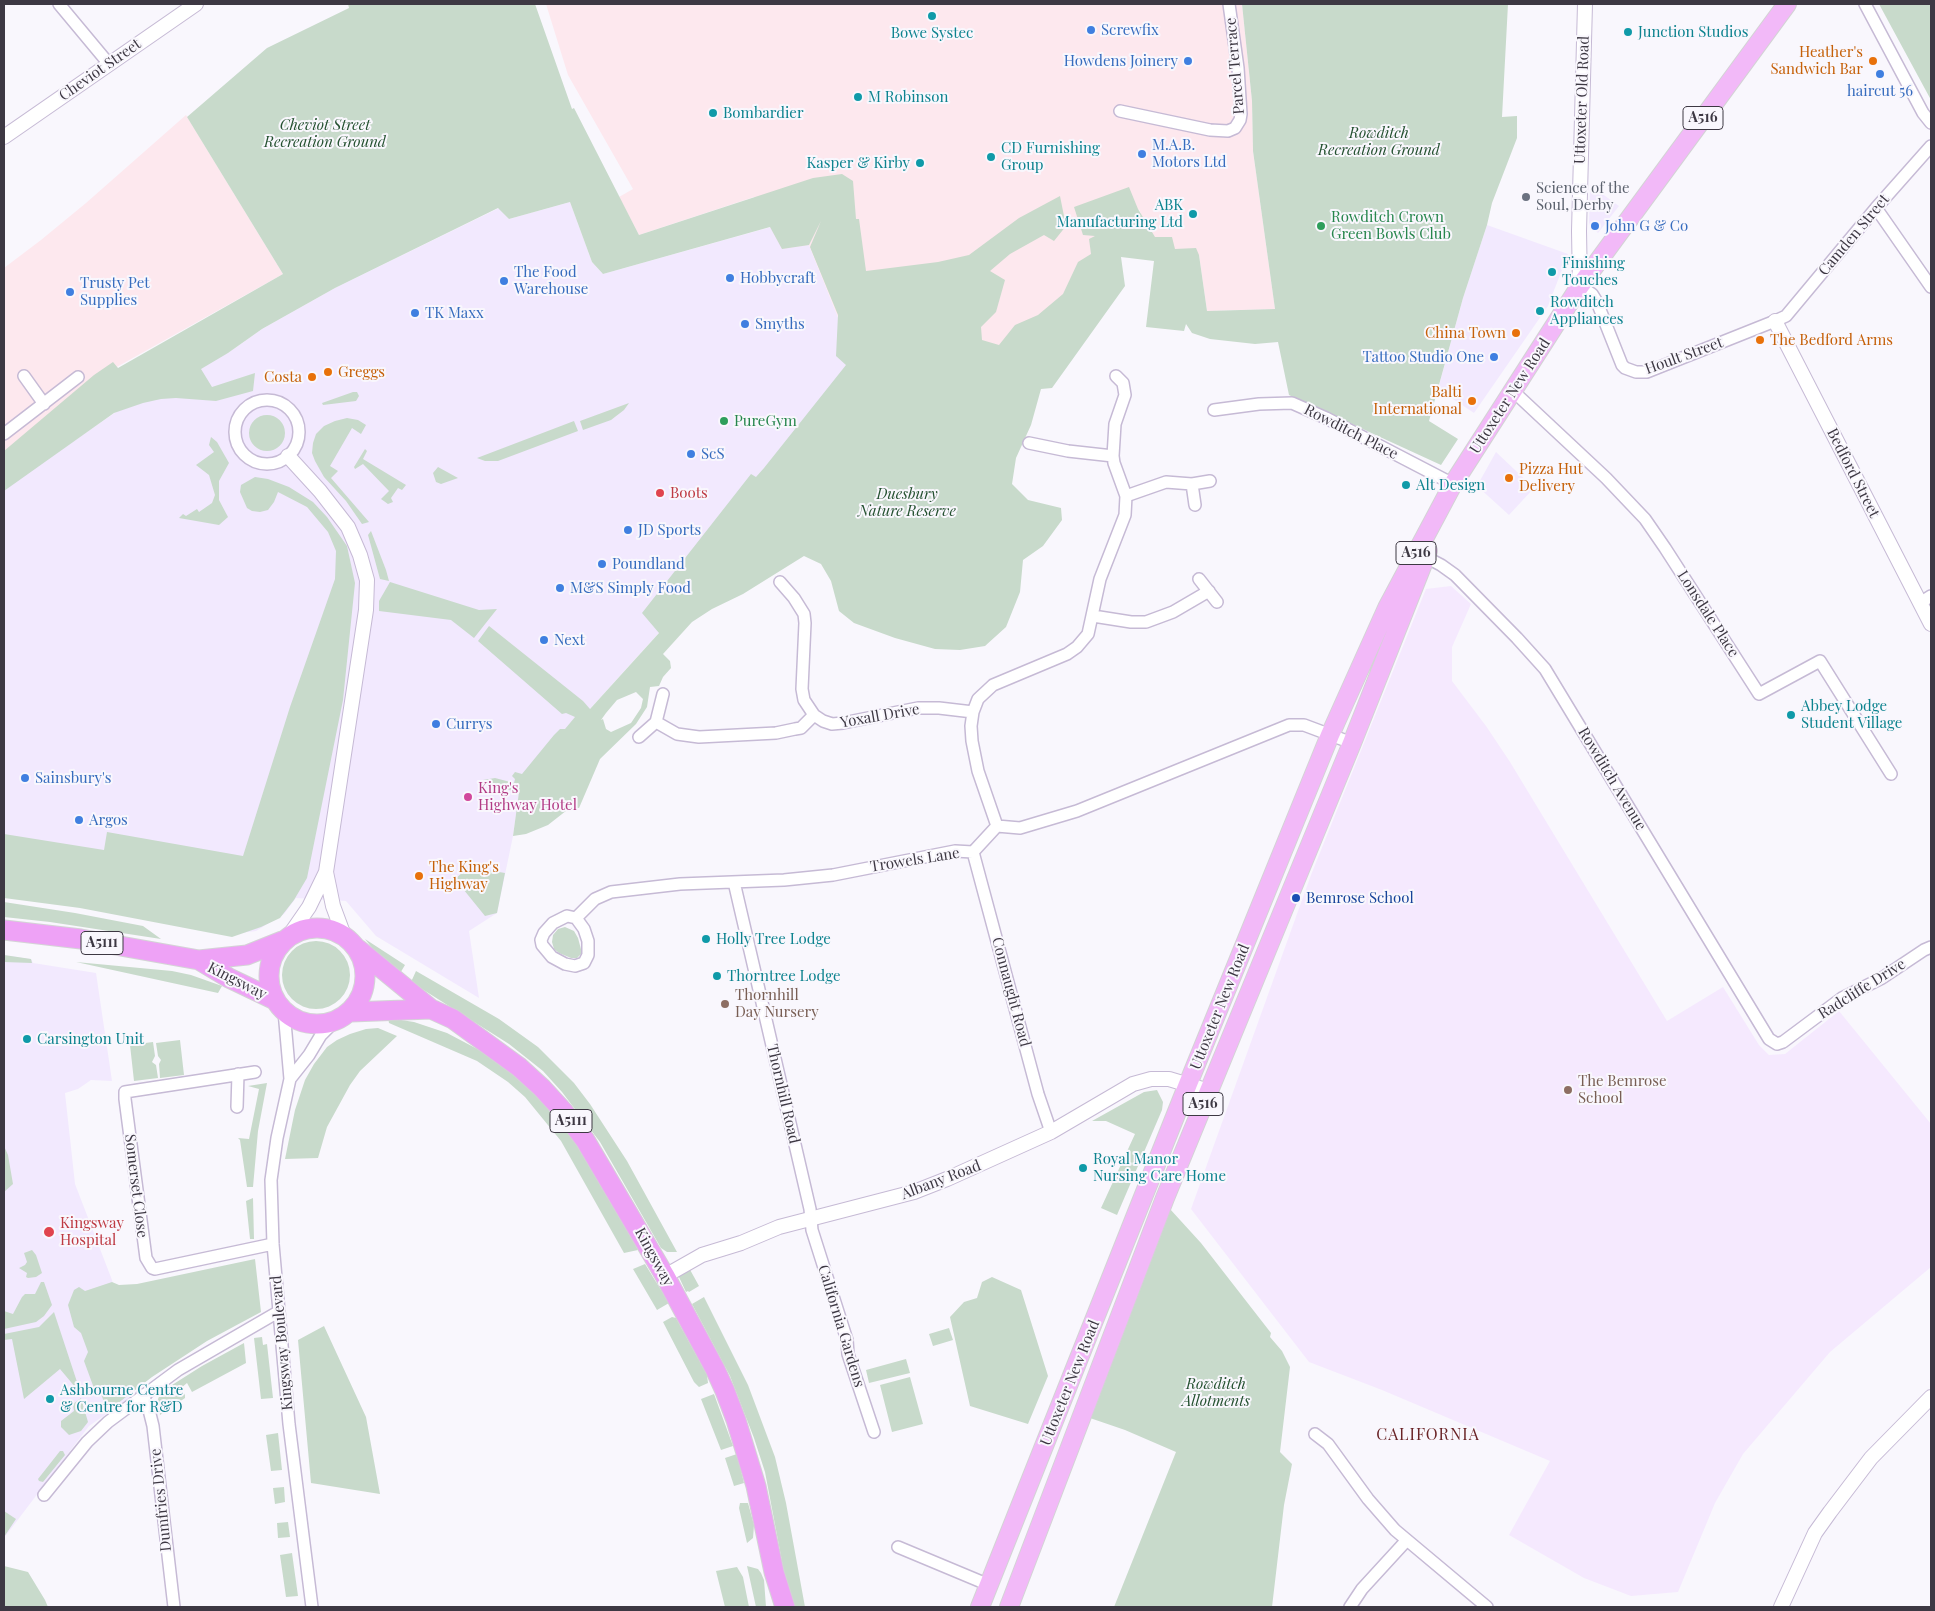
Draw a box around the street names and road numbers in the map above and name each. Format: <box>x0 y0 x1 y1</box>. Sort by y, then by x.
street label: Parcel Terrace <box>1222 17 1248 115</box>
street label: Cheviot Street <box>56 35 144 105</box>
street label: Uttoxeter Old Road <box>1571 36 1593 164</box>
road number: A516 <box>1683 106 1723 130</box>
street label: Camden Street <box>1815 191 1893 279</box>
street label: Hoult Street <box>1643 334 1725 378</box>
street label: Uttoxeter New Road <box>1466 335 1554 457</box>
street label: Rowditch Place <box>1301 401 1401 463</box>
street label: Bedford Street <box>1823 425 1883 521</box>
road number: A516 <box>1396 542 1436 564</box>
street label: Lonsdale Place <box>1673 567 1743 661</box>
street label: Yoxall Drive <box>839 700 921 732</box>
street label: Rowditch Avenue <box>1574 724 1650 834</box>
street label: Trowels Lane <box>869 844 961 876</box>
road number: A5111 <box>81 931 123 954</box>
street label: Connaught Road <box>988 935 1034 1049</box>
street label: Uttoxeter New Road <box>1187 942 1253 1072</box>
street label: Radcliffe Drive <box>1815 955 1909 1023</box>
street label: Kingsway <box>204 958 270 1004</box>
street label: Thornhill Road <box>763 1043 803 1145</box>
road number: A516 <box>1183 1092 1223 1116</box>
road number: A5111 <box>550 1110 592 1132</box>
street label: Somerset Close <box>121 1133 151 1239</box>
street label: Albany Road <box>899 1157 983 1203</box>
street label: Kingsway <box>631 1225 677 1289</box>
street label: California Gardens <box>814 1263 868 1389</box>
street label: Kingsway Boulevard <box>267 1275 297 1411</box>
street label: Uttoxeter New Road <box>1037 1318 1103 1448</box>
street label: Dumfries Drive <box>147 1448 175 1552</box>

